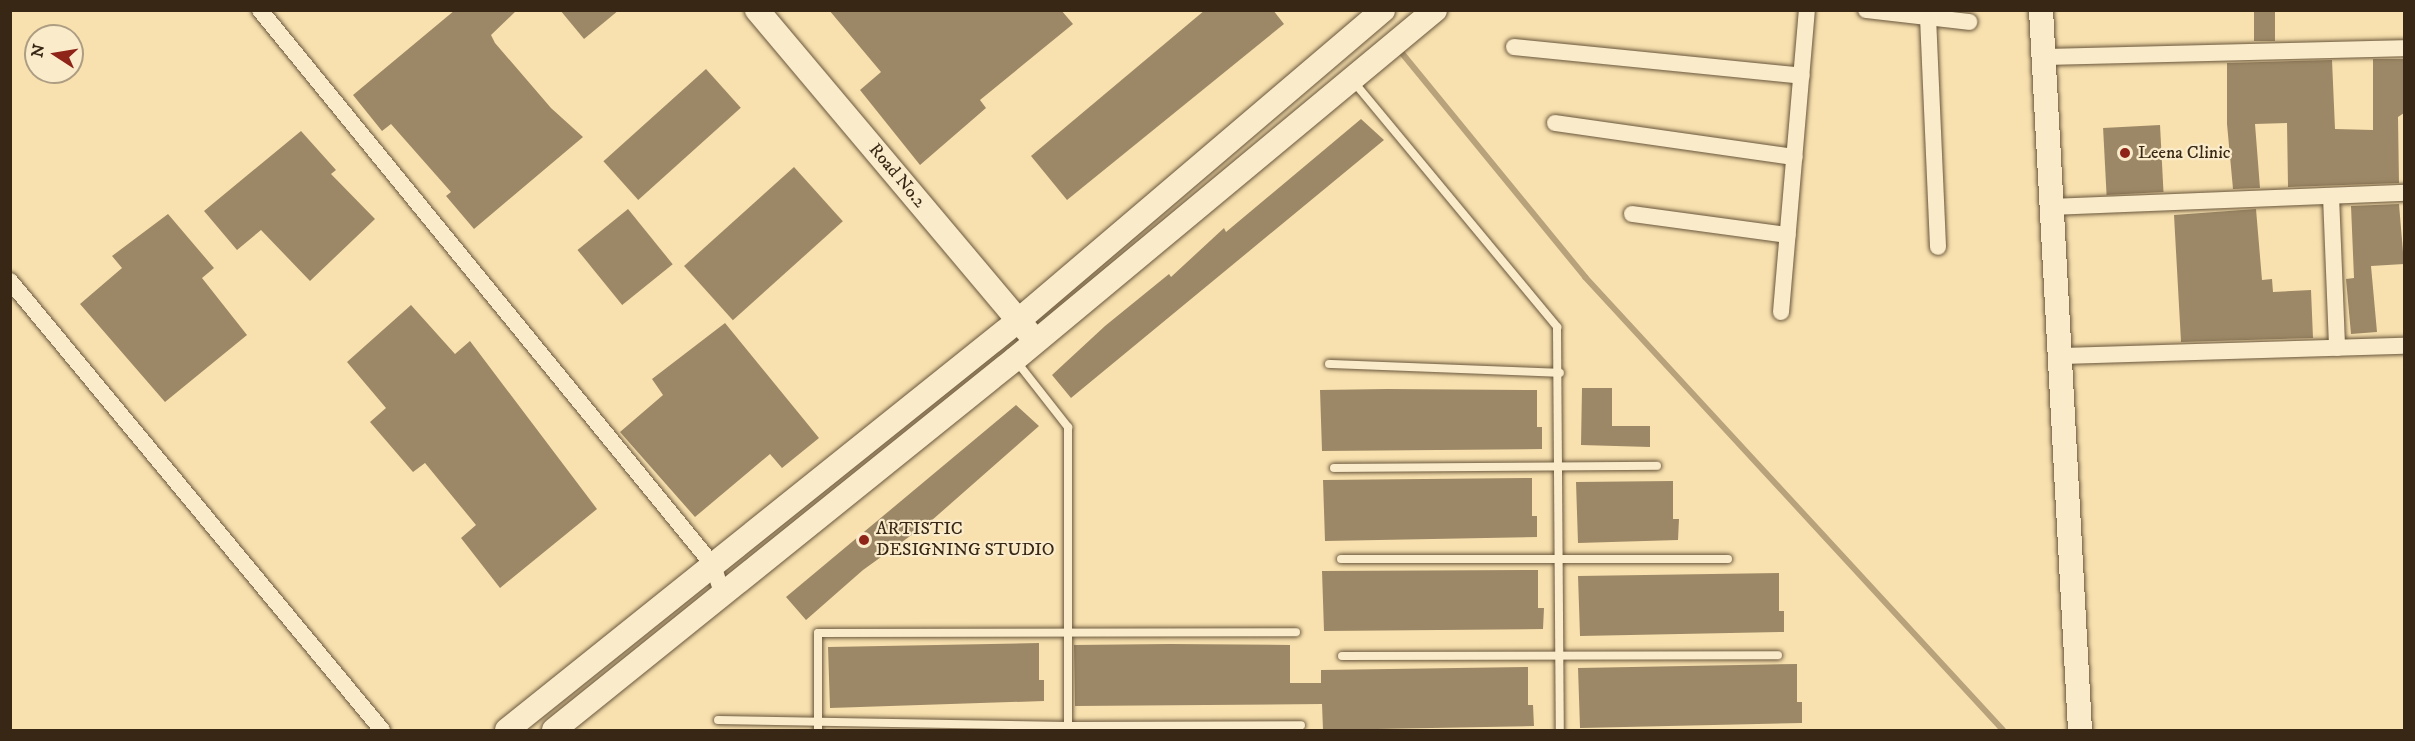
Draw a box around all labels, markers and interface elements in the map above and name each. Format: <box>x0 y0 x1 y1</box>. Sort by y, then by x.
north arrow <box>24 24 84 84</box>
text: N <box>27 42 49 59</box>
street label: Road No.2 <box>864 139 930 213</box>
place label: Leena Clinic <box>2138 142 2231 164</box>
marker: Leena Clinic <box>2116 144 2134 162</box>
place label: ARTISTIC DESIGNING STUDIO <box>876 519 1055 562</box>
marker: ARTISTIC DESIGNING STUDIO <box>857 533 871 547</box>

